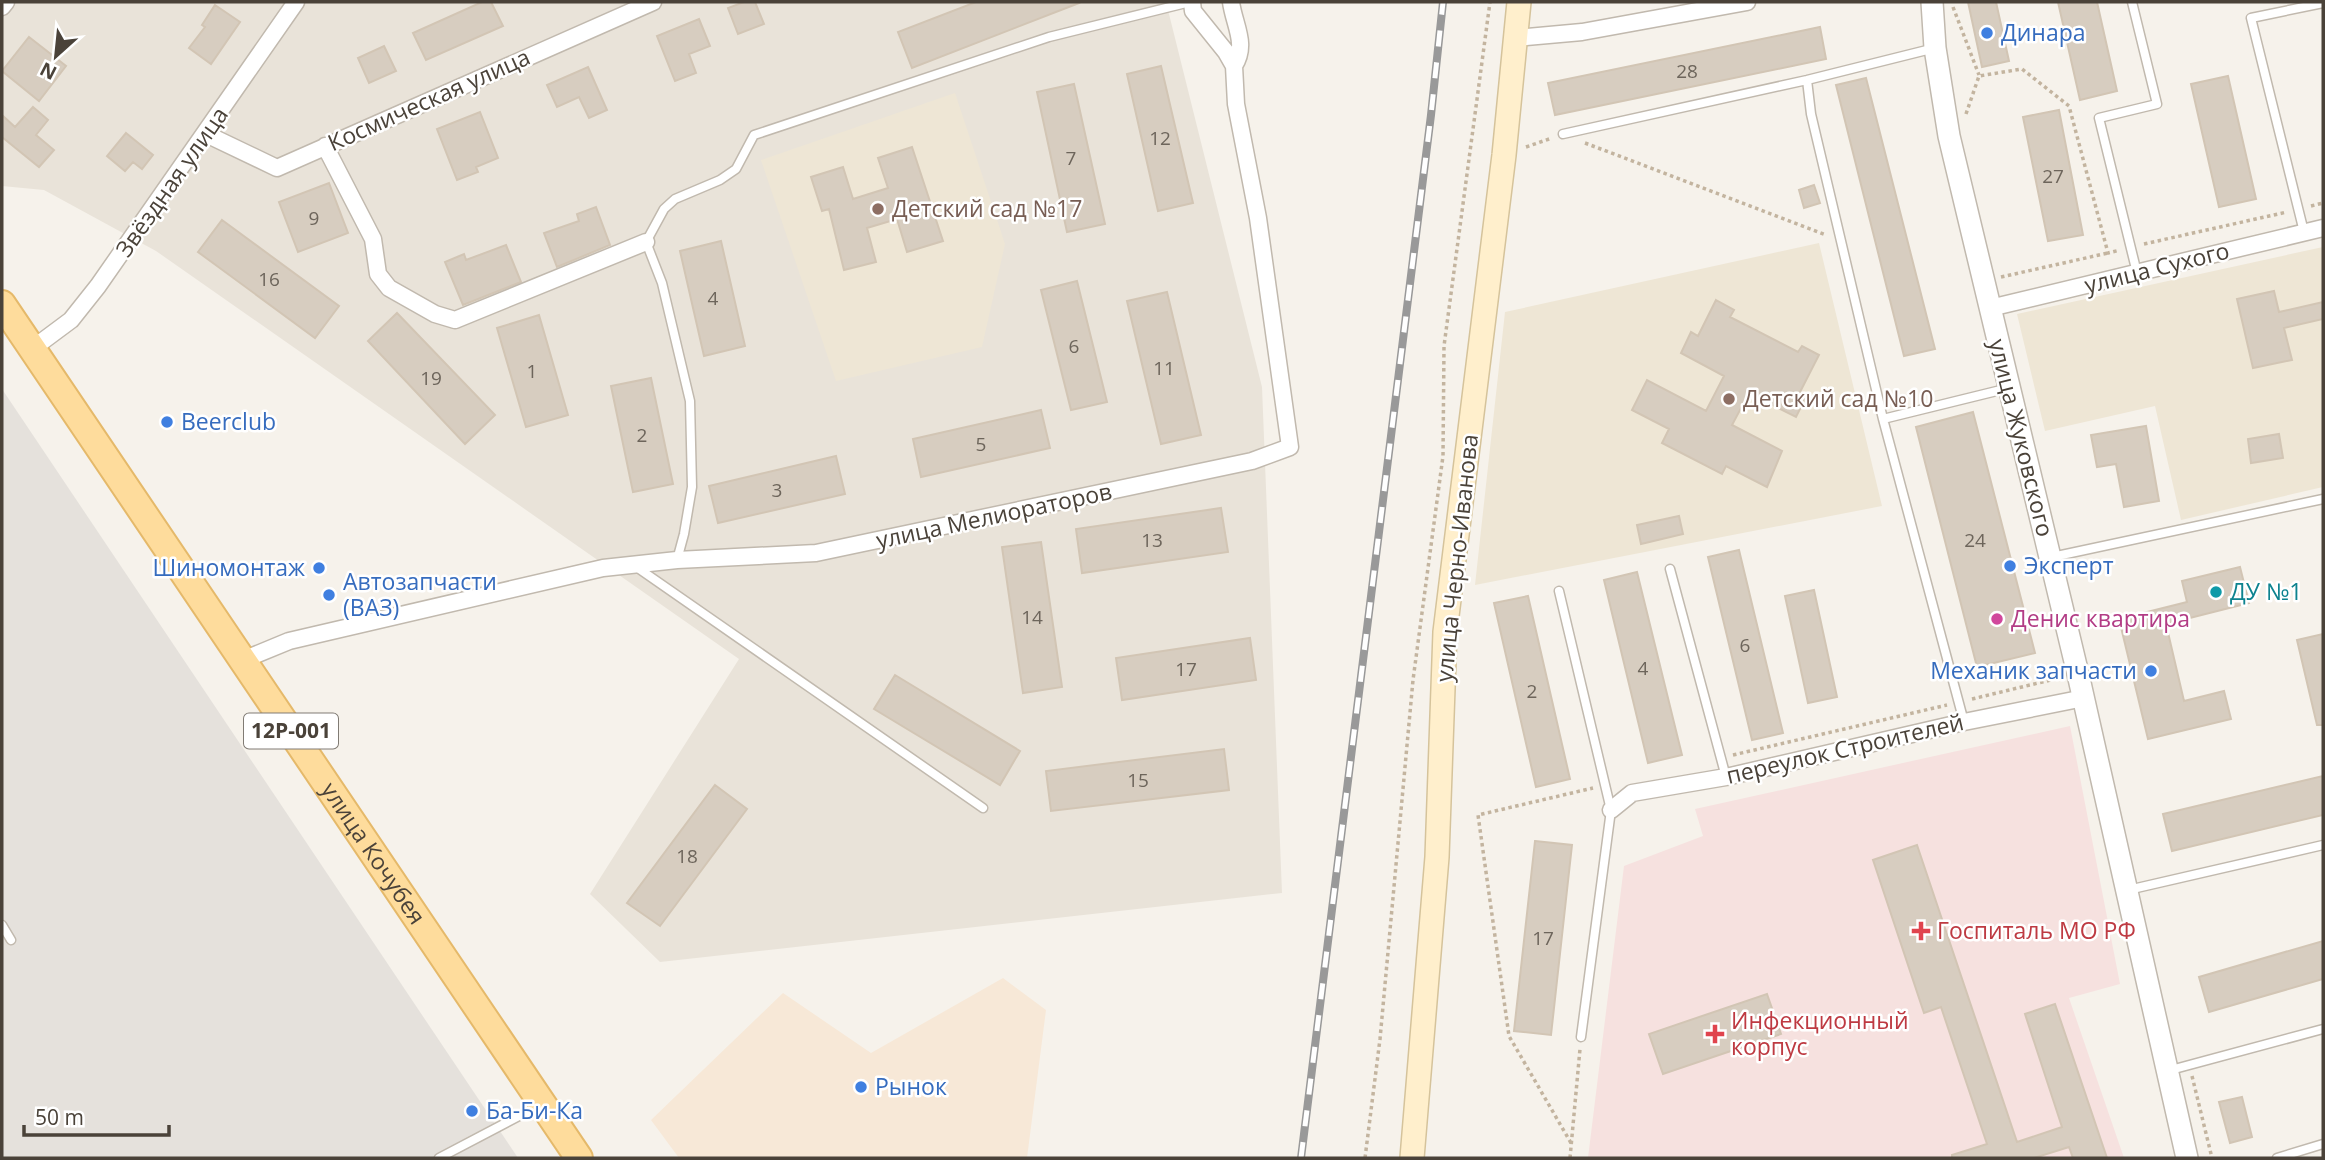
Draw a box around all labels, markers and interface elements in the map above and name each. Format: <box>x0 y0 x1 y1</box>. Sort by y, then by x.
place label: Динара <box>2001 16 2086 48</box>
north arrow <box>21 21 91 91</box>
marker: Динара <box>1979 25 1995 41</box>
street label: Космическая улица <box>322 40 535 158</box>
text: N <box>35 56 61 86</box>
house number: 28 <box>1676 58 1698 84</box>
street label: Звёздная улица <box>107 100 235 263</box>
house number: 12 <box>1149 125 1171 151</box>
house number: 7 <box>1066 145 1076 171</box>
house number: 27 <box>2042 163 2064 189</box>
place label: Детский сад №17 <box>892 192 1082 224</box>
marker: Детский сад №17 <box>870 201 886 217</box>
house number: 9 <box>309 205 319 231</box>
street label: улица Сухого <box>2081 234 2232 300</box>
house number: 16 <box>258 266 280 292</box>
house number: 4 <box>708 285 719 311</box>
house number: 6 <box>1069 333 1079 359</box>
street label: улица Жуковского <box>1982 336 2062 540</box>
house number: 11 <box>1153 355 1175 381</box>
house number: 1 <box>527 358 537 384</box>
house number: 19 <box>420 365 442 391</box>
place label: Детский сад №10 <box>1743 382 1933 414</box>
marker: Детский сад №10 <box>1721 391 1737 407</box>
place label: Beerclub <box>181 405 276 437</box>
marker: Beerclub <box>159 414 175 430</box>
house number: 2 <box>637 422 647 448</box>
house number: 5 <box>976 431 986 457</box>
street label: улица Черно-Иванова <box>1427 432 1485 683</box>
street label: улица Мелиораторов <box>873 474 1115 556</box>
house number: 3 <box>772 477 782 503</box>
house number: 13 <box>1141 527 1163 553</box>
house number: 24 <box>1964 527 1986 553</box>
place label: Эксперт <box>2024 549 2114 581</box>
place label: Шиномонтаж <box>152 551 305 583</box>
marker: Эксперт <box>2002 558 2018 574</box>
marker: Шиномонтаж <box>311 560 327 576</box>
place label: Автозапчасти (ВАЗ) <box>343 565 497 623</box>
place label: ДУ №1 <box>2230 575 2303 607</box>
marker: ДУ №1 <box>2208 584 2224 600</box>
marker: Автозапчасти (ВАЗ) <box>321 587 337 603</box>
place label: Денис квартира <box>2011 602 2190 634</box>
house number: 14 <box>1021 604 1043 630</box>
marker: Денис квартира <box>1989 611 2005 627</box>
house number: 6 <box>1740 632 1750 658</box>
place label: Механик запчасти <box>1930 654 2137 686</box>
house number: 4 <box>1638 655 1649 681</box>
house number: 17 <box>1175 656 1197 682</box>
marker: Механик запчасти <box>2143 663 2159 679</box>
house number: 2 <box>1527 678 1537 704</box>
street label: переулок Строителей <box>1723 705 1967 791</box>
road number: 12Р-001 <box>244 714 338 748</box>
house number: 15 <box>1127 767 1149 793</box>
street label: улица Кочубея <box>314 775 434 930</box>
house number: 18 <box>676 843 698 869</box>
place label: Госпиталь МО РФ <box>1937 914 2136 946</box>
marker: Госпиталь МО РФ <box>1911 921 1931 941</box>
house number: 17 <box>1532 925 1554 951</box>
place label: Инфекционный корпус <box>1731 1004 1909 1062</box>
marker: Инфекционный корпус <box>1705 1024 1725 1044</box>
place label: Рынок <box>875 1070 947 1102</box>
marker: Рынок <box>853 1079 869 1095</box>
scale bar <box>24 1094 170 1138</box>
place label: Ба-Би-Ка <box>486 1094 583 1126</box>
text: 50 m <box>35 1103 84 1131</box>
marker: Ба-Би-Ка <box>464 1103 480 1119</box>

